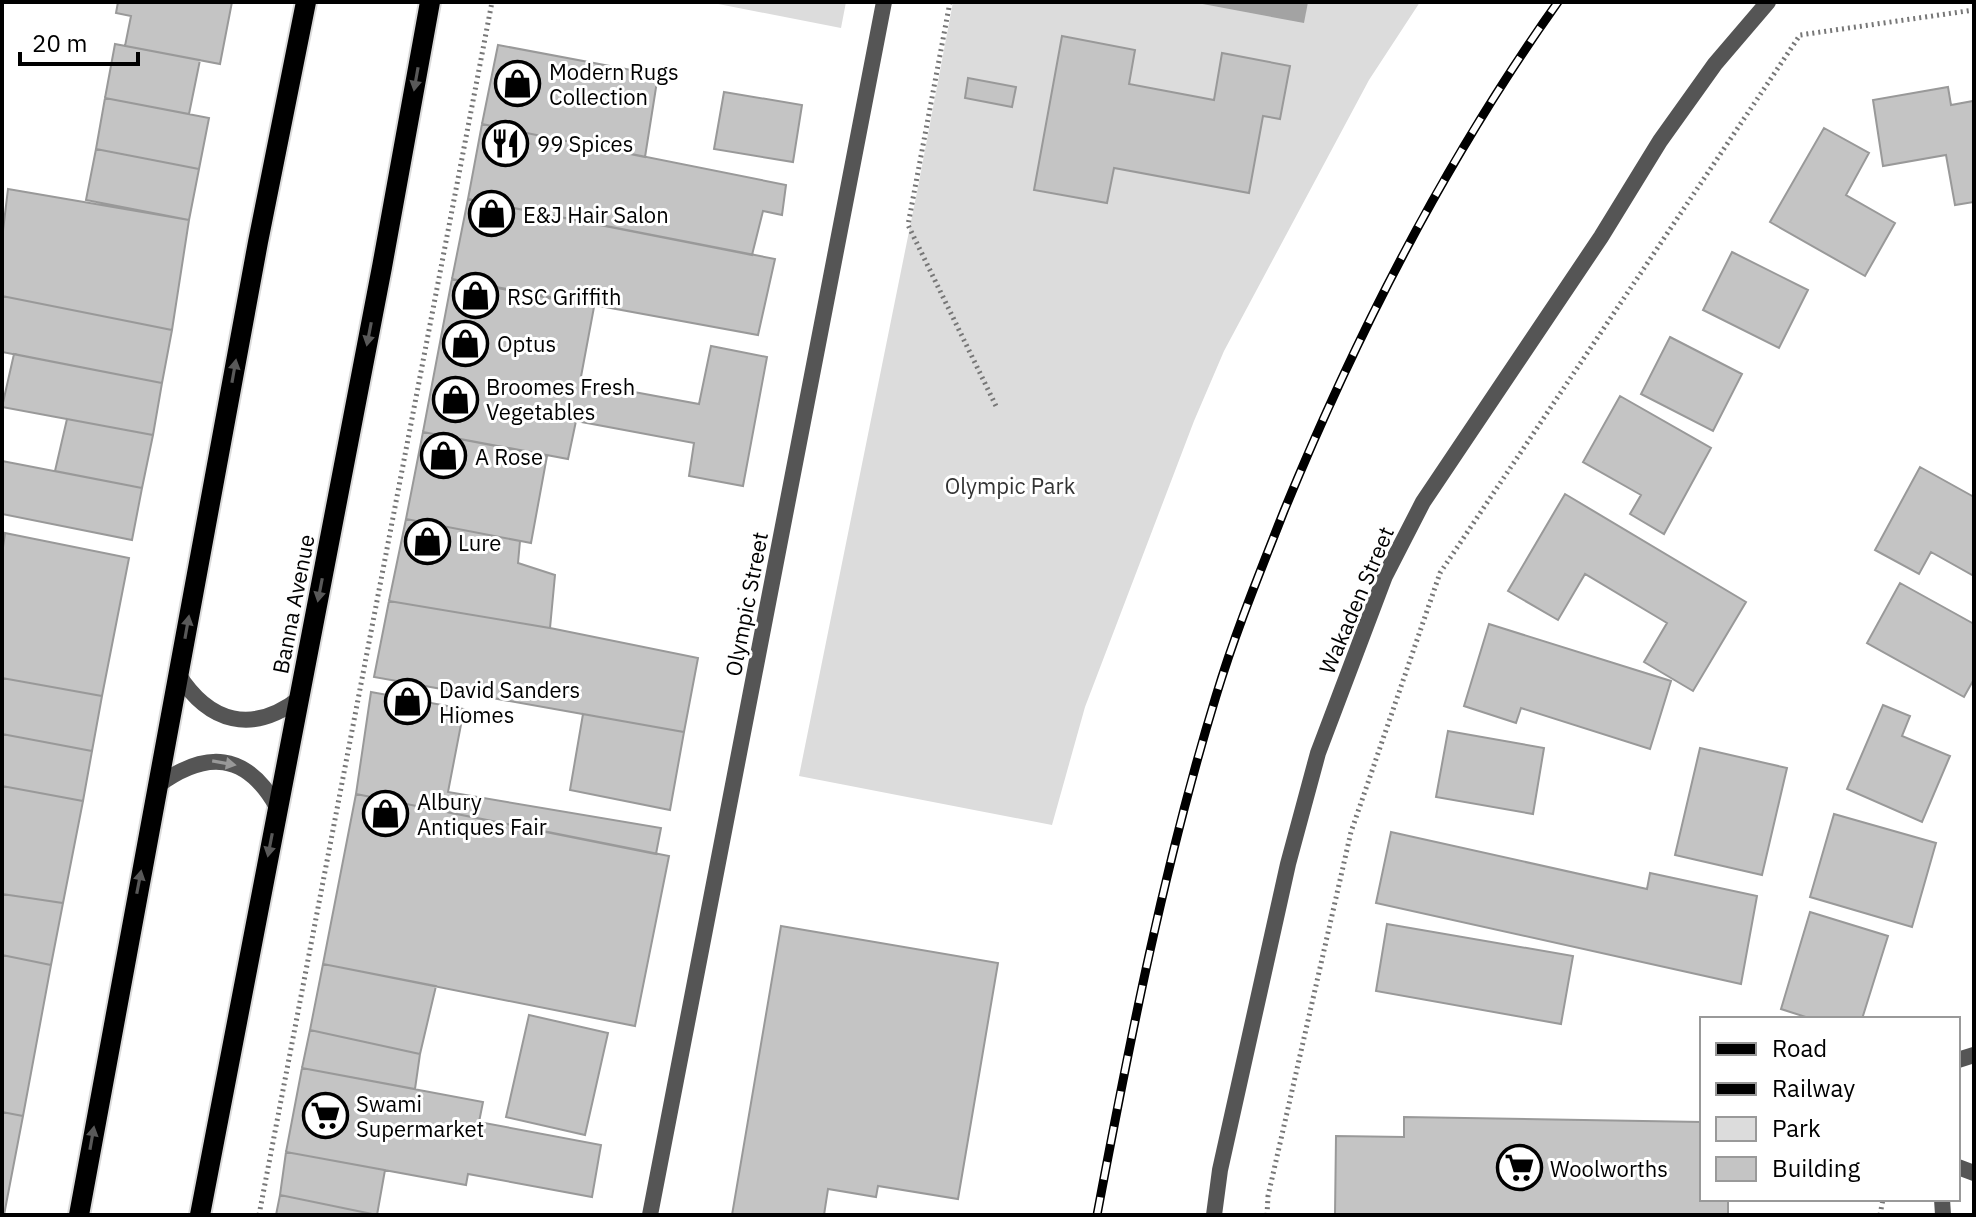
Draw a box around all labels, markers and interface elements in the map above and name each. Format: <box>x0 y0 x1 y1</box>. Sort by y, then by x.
scale bar <box>20 16 138 66</box>
text: 20 m <box>32 27 87 59</box>
place label: Modern Rugs Collection <box>549 57 679 111</box>
shop icon: Modern Rugs Collection <box>494 60 542 108</box>
one-way arrow <box>410 67 422 92</box>
restaurant icon: 99 Spices <box>482 119 530 167</box>
place label: 99 Spices <box>537 129 633 158</box>
shop icon: E&J Hair Salon <box>468 190 516 238</box>
place label: E&J Hair Salon <box>523 200 669 229</box>
shop icon: RSC Griffith <box>452 272 500 320</box>
place label: RSC Griffith <box>507 282 621 311</box>
shop icon: Optus <box>442 319 490 367</box>
one-way arrow <box>363 322 375 347</box>
place label: Optus <box>497 329 556 358</box>
one-way arrow <box>228 358 240 383</box>
place label: Broomes Fresh Vegetables <box>486 372 635 426</box>
shop icon: Broomes Fresh Vegetables <box>431 375 479 423</box>
shop icon: A Rose <box>420 432 468 480</box>
place label: A Rose <box>475 442 543 471</box>
park label: Olympic Park <box>945 471 1076 500</box>
shop icon: Lure <box>403 518 451 566</box>
street label: Wakaden Street <box>1312 522 1400 678</box>
place label: Lure <box>458 528 501 557</box>
street label: Olympic Street <box>718 529 774 679</box>
street label: Banna Avenue <box>265 532 321 676</box>
one-way arrow <box>314 578 326 603</box>
one-way arrow <box>181 614 193 639</box>
place label: David Sanders Hiomes <box>439 675 580 729</box>
shop icon: David Sanders Hiomes <box>384 678 432 726</box>
one-way arrow <box>211 758 236 770</box>
place label: Albury Antiques Fair <box>417 787 547 841</box>
shop icon: Albury Antiques Fair <box>362 790 410 838</box>
one-way arrow <box>264 833 276 858</box>
one-way arrow <box>134 870 146 895</box>
legend <box>1700 1017 1960 1201</box>
text: Road <box>1772 1032 1827 1064</box>
text: Railway <box>1772 1072 1855 1104</box>
place label: Swami Supermarket <box>356 1089 484 1143</box>
supermarket icon: Swami Supermarket <box>301 1092 349 1140</box>
text: Park <box>1772 1112 1821 1144</box>
one-way arrow <box>86 1125 99 1150</box>
supermarket icon: Woolworths <box>1495 1144 1543 1192</box>
text: Building <box>1772 1152 1860 1184</box>
place label: Woolworths <box>1550 1154 1668 1183</box>

